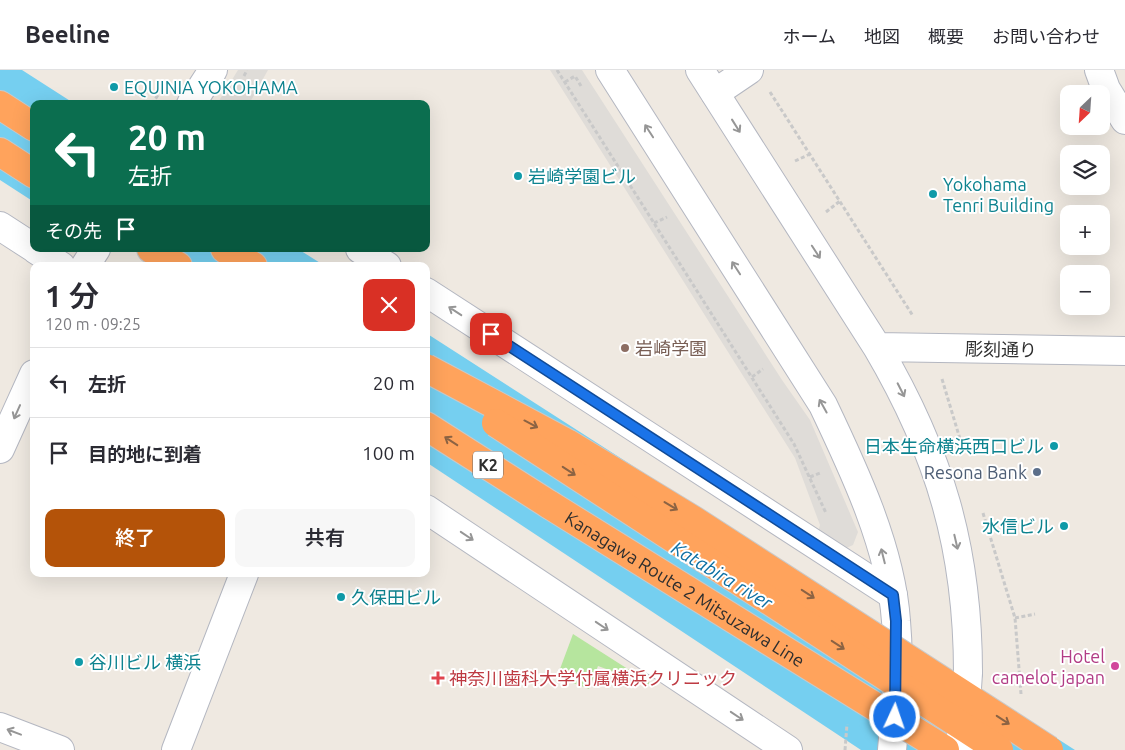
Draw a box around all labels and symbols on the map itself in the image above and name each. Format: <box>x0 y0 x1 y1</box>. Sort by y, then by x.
place label: EQUINIA YOKOHAMA <box>124 77 298 98</box>
marker: EQUINIA YOKOHAMA <box>108 81 120 93</box>
north arrow <box>1060 85 1110 135</box>
one-way arrow <box>731 118 741 132</box>
one-way arrow <box>643 125 653 139</box>
place label: 岩崎学園ビル <box>528 166 636 186</box>
marker: 岩崎学園ビル <box>512 170 524 182</box>
place label: Yokohama Tenri Building <box>943 174 1054 215</box>
marker: Yokohama Tenri Building <box>927 188 939 200</box>
one-way arrow <box>812 245 822 259</box>
one-way arrow <box>731 262 741 276</box>
one-way arrow <box>449 306 463 316</box>
pin <box>470 313 512 355</box>
place label: 岩崎学園 <box>635 338 707 358</box>
street label: 彫刻通り <box>965 338 1037 360</box>
marker: 岩崎学園 <box>619 342 631 354</box>
one-way arrow <box>897 382 906 397</box>
one-way arrow <box>818 398 828 413</box>
one-way arrow <box>11 404 21 419</box>
one-way arrow <box>523 420 538 429</box>
one-way arrow <box>444 436 458 446</box>
place label: 日本生命横浜西口ビル <box>864 436 1044 456</box>
marker: 日本生命横浜西口ビル <box>1048 440 1060 452</box>
road number: K2 <box>473 452 503 478</box>
place label: Resona Bank <box>924 462 1027 482</box>
marker: Resona Bank <box>1031 466 1043 478</box>
one-way arrow <box>562 467 576 477</box>
one-way arrow <box>664 502 678 512</box>
street label: Kanagawa Route 2 Mitsuzawa Line <box>562 507 808 671</box>
place label: 水信ビル <box>982 516 1054 536</box>
marker: 水信ビル <box>1058 520 1070 532</box>
one-way arrow <box>460 531 474 541</box>
one-way arrow <box>952 534 961 550</box>
water label: Katabira river <box>668 536 777 614</box>
one-way arrow <box>878 549 887 565</box>
place label: 久保田ビル <box>351 587 441 607</box>
one-way arrow <box>801 589 815 599</box>
marker: 久保田ビル <box>335 591 347 603</box>
one-way arrow <box>595 621 609 631</box>
one-way arrow <box>831 640 845 651</box>
place label: Hotel camelot japan <box>992 646 1105 687</box>
place label: 谷川ビル 横浜 <box>89 652 201 672</box>
marker: 谷川ビル 横浜 <box>73 656 85 668</box>
marker: Hotel camelot japan <box>1109 660 1121 672</box>
place label: 神奈川歯科大学付属横浜クリニック <box>449 668 737 688</box>
marker: 神奈川歯科大学付属横浜クリニック <box>431 671 445 685</box>
position arrow <box>868 690 920 742</box>
one-way arrow <box>730 711 744 721</box>
one-way arrow <box>996 715 1010 725</box>
one-way arrow <box>7 727 22 737</box>

